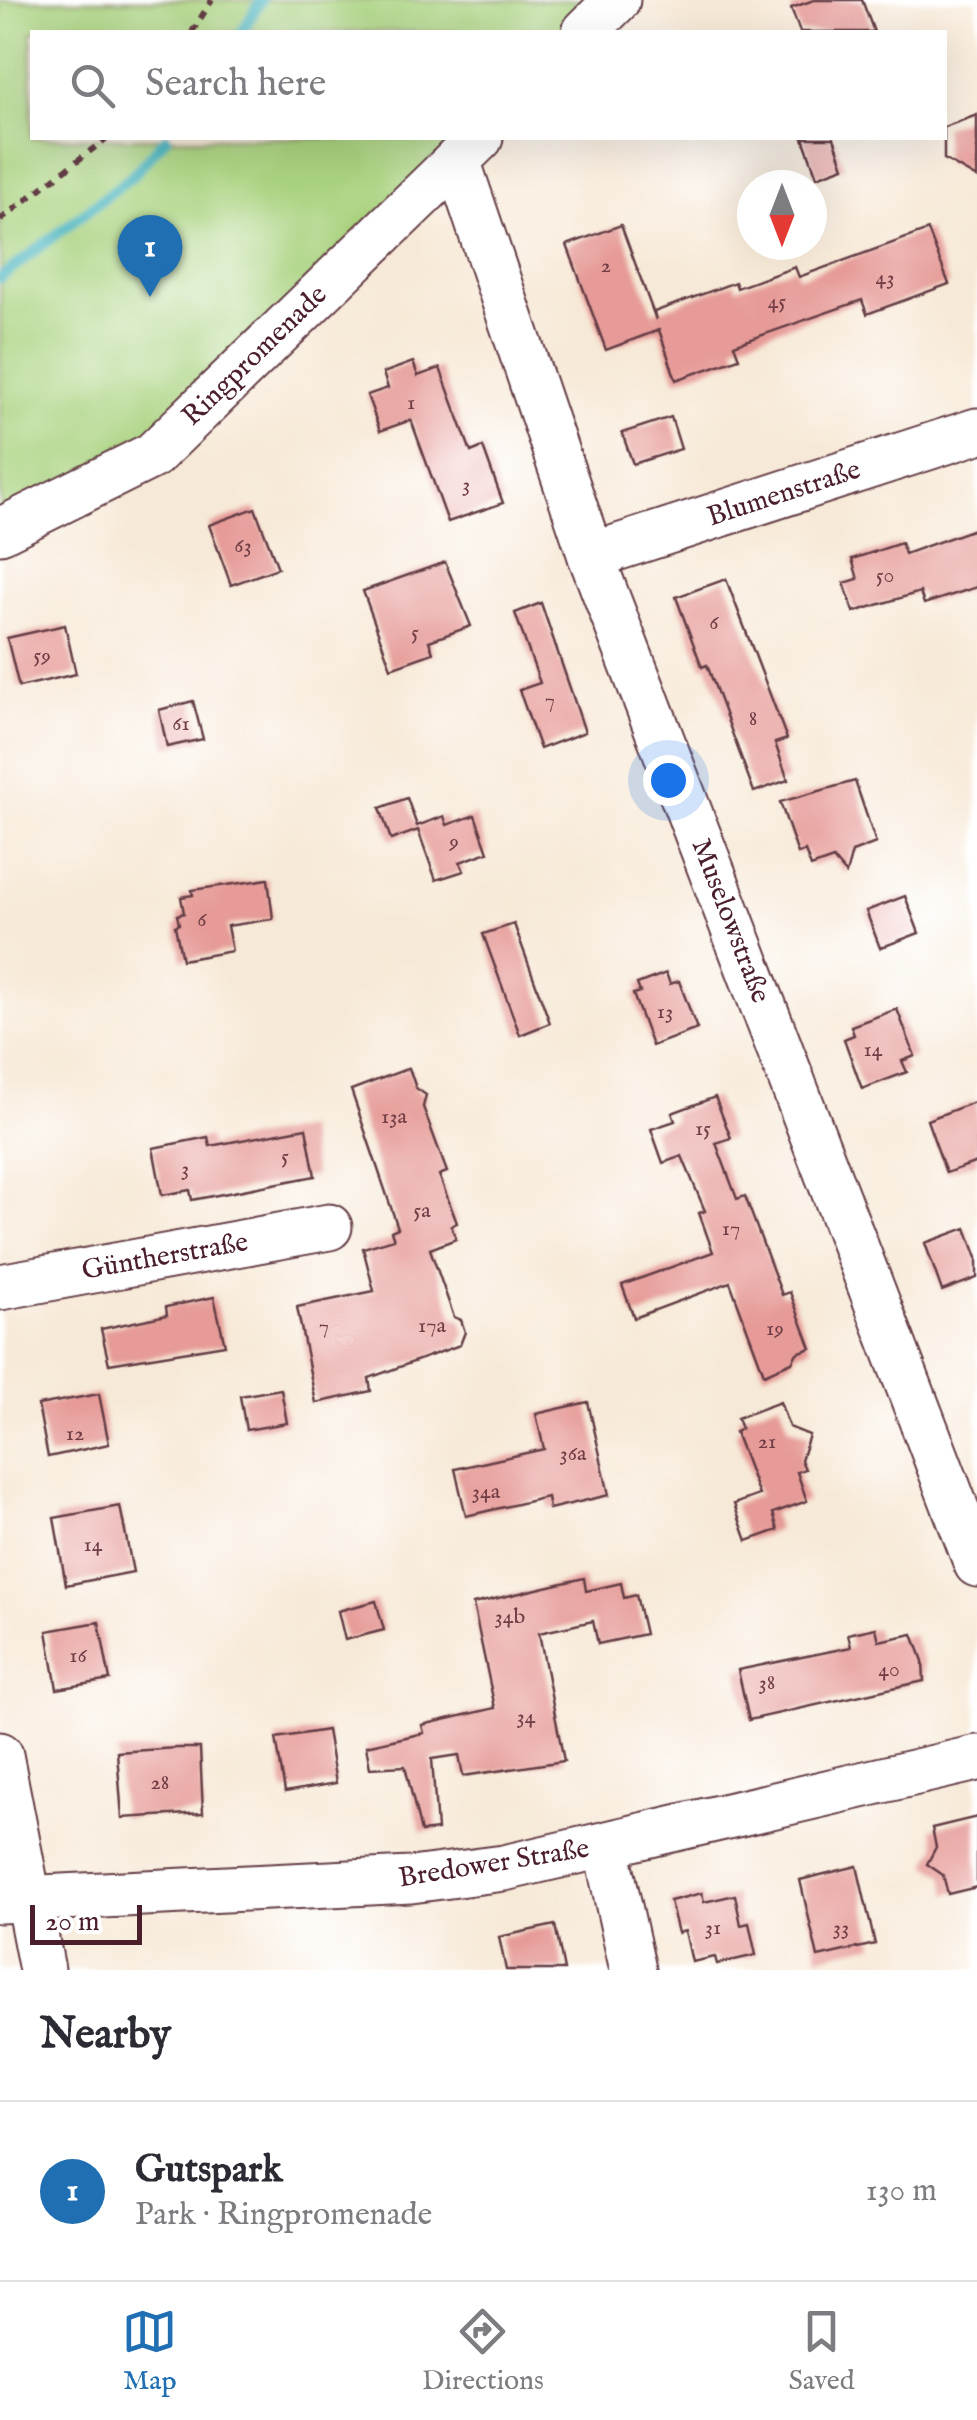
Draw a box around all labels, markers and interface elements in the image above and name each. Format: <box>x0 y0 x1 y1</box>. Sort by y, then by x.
search box <box>30 30 947 140</box>
icon: search <box>65 58 120 113</box>
text: Search here <box>145 61 326 109</box>
north arrow <box>737 170 827 260</box>
pin: 1 <box>118 214 182 297</box>
house number: 2 <box>601 252 611 280</box>
house number: 43 <box>875 264 895 292</box>
street label: Ringpromenade <box>175 278 335 434</box>
house number: 45 <box>768 288 786 316</box>
house number: 1 <box>407 389 415 417</box>
street label: Blumenstraße <box>703 453 865 535</box>
house number: 3 <box>462 471 470 499</box>
house number: 63 <box>234 532 252 560</box>
house number: 50 <box>876 562 894 590</box>
house number: 6 <box>709 609 719 637</box>
house number: 5 <box>411 619 419 647</box>
house number: 59 <box>33 642 51 670</box>
house number: 7 <box>545 687 555 715</box>
house number: 8 <box>749 705 757 733</box>
house number: 61 <box>172 710 190 738</box>
your location <box>643 755 694 806</box>
house number: 9 <box>448 828 459 856</box>
street label: Muselowstraße <box>683 834 777 1008</box>
house number: 6 <box>197 906 207 934</box>
house number: 13 <box>657 998 673 1026</box>
house number: 14 <box>864 1036 883 1064</box>
house number: 13a <box>381 1103 407 1131</box>
house number: 15 <box>695 1115 711 1143</box>
house number: 5 <box>281 1143 289 1171</box>
house number: 3 <box>181 1155 189 1183</box>
house number: 5a <box>413 1197 431 1225</box>
house number: 17 <box>722 1215 740 1243</box>
street label: Güntherstraße <box>79 1225 251 1289</box>
house number: 17a <box>418 1312 446 1340</box>
house number: 7 <box>319 1313 329 1341</box>
house number: 19 <box>766 1315 784 1343</box>
house number: 12 <box>66 1420 84 1448</box>
house number: 21 <box>758 1428 776 1456</box>
house number: 36a <box>559 1440 587 1468</box>
house number: 34a <box>472 1478 501 1506</box>
house number: 14 <box>84 1531 103 1559</box>
house number: 34b <box>495 1603 526 1631</box>
house number: 16 <box>69 1642 87 1670</box>
house number: 40 <box>878 1656 900 1684</box>
house number: 38 <box>759 1669 775 1697</box>
house number: 34 <box>516 1703 536 1731</box>
house number: 28 <box>151 1769 169 1797</box>
street label: Bredower Straße <box>396 1832 592 1896</box>
scale bar <box>30 1900 142 1944</box>
text: 20 m <box>45 1905 100 1940</box>
house number: 31 <box>705 1914 721 1942</box>
house number: 33 <box>833 1914 849 1942</box>
text: Nearby <box>40 2009 171 2062</box>
text: Gutspark <box>135 2147 282 2195</box>
text: 1 <box>67 2171 78 2212</box>
text: 130 m <box>866 2171 937 2212</box>
text: Park · Ringpromenade <box>135 2195 432 2236</box>
tab: Map <box>122 2304 177 2399</box>
tab: Directions <box>422 2304 544 2399</box>
tab: Saved <box>788 2304 855 2399</box>

